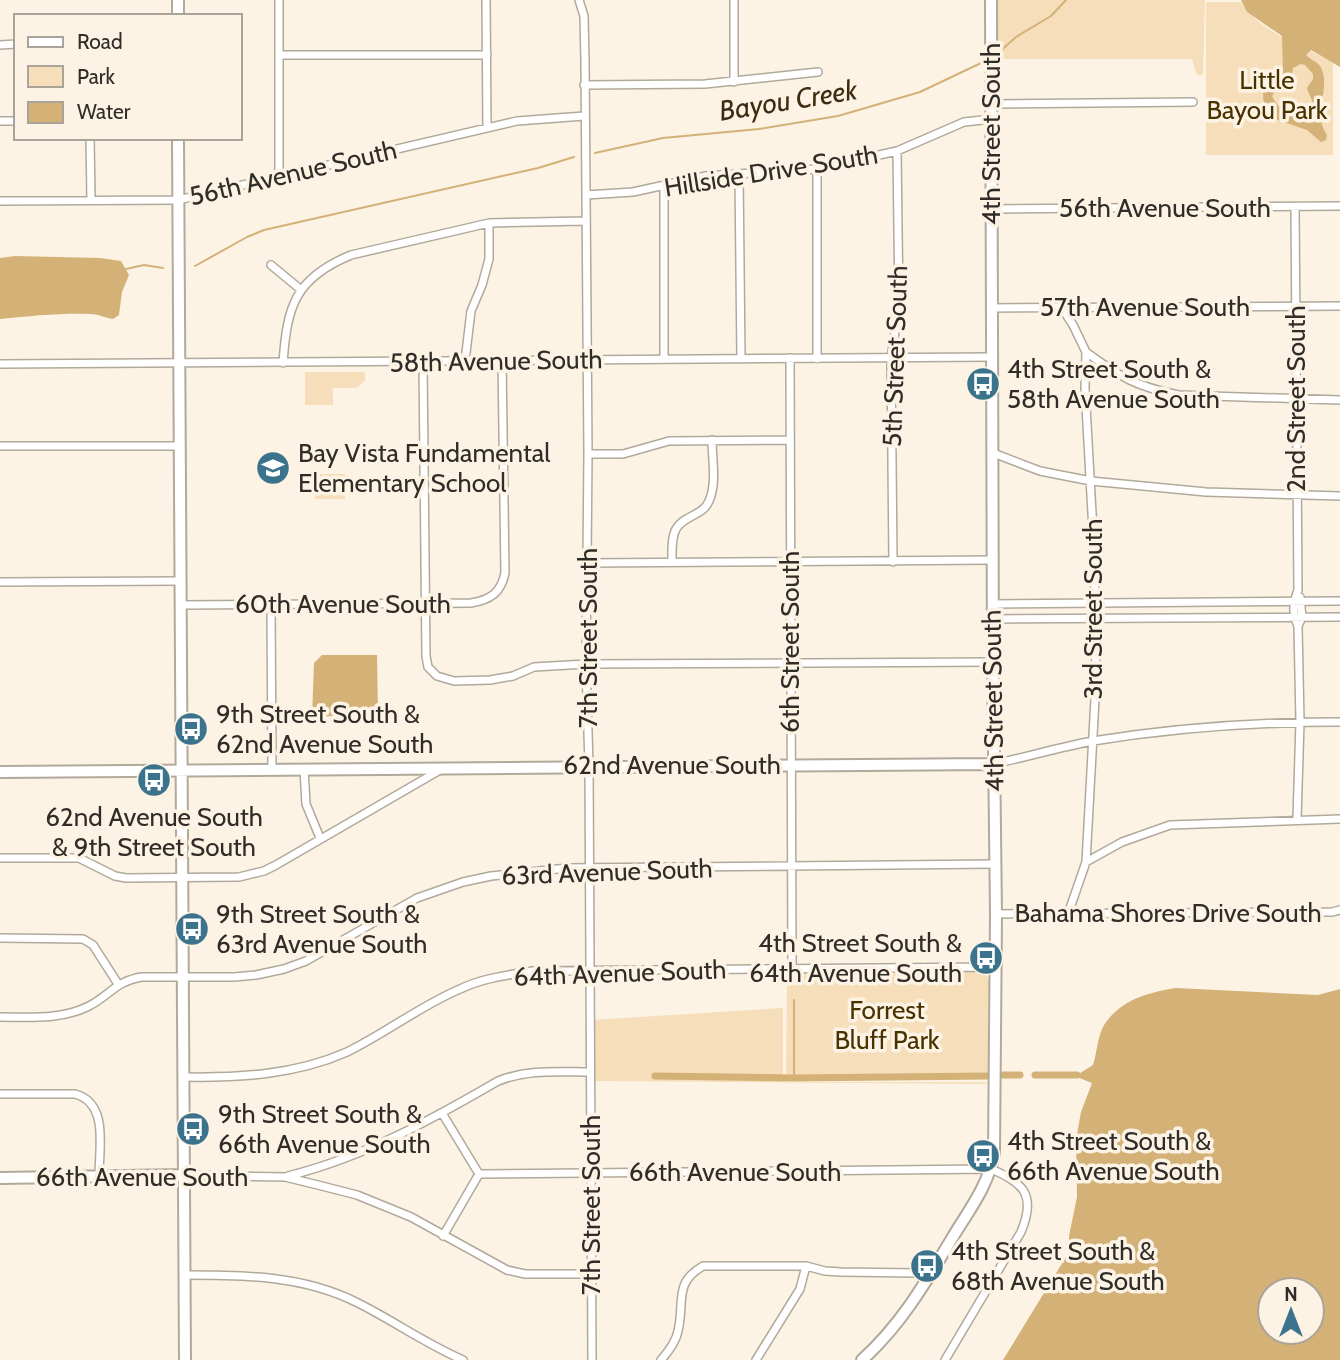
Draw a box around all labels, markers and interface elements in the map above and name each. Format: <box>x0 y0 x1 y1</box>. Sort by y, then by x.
legend <box>14 14 242 140</box>
text: Road <box>77 29 123 54</box>
street label: 4th Street South <box>975 43 1007 225</box>
text: Park <box>77 64 115 89</box>
park label: Little Bayou Park <box>1207 64 1328 126</box>
water label: Bayou Creek <box>717 72 860 128</box>
text: Water <box>77 99 131 124</box>
street label: 56th Avenue South <box>186 134 400 212</box>
street label: Hillside Drive South <box>662 138 880 204</box>
street label: 56th Avenue South <box>1059 192 1271 224</box>
street label: 5th Street South <box>876 265 914 447</box>
street label: 57th Avenue South <box>1040 291 1250 323</box>
street label: 2nd Street South <box>1280 305 1312 493</box>
street label: 58th Avenue South <box>389 343 603 379</box>
place label: 4th Street South & 58th Avenue South <box>1007 353 1220 415</box>
bus stop icon: 4th Street South & 58th Avenue South <box>964 365 1002 403</box>
place label: Bay Vista Fundamental Elementary School <box>298 437 550 499</box>
school or university icon: Bay Vista Fundamental Elementary School <box>254 449 292 487</box>
street label: 3rd Street South <box>1077 519 1109 699</box>
street label: 7th Street South <box>572 548 604 728</box>
street label: 6th Street South <box>774 551 806 733</box>
street label: 60th Avenue South <box>235 588 451 620</box>
street label: 4th Street South <box>975 610 1011 792</box>
place label: 9th Street South & 62nd Avenue South <box>216 698 433 760</box>
bus stop icon: 9th Street South & 62nd Avenue South <box>172 710 210 748</box>
street label: 62nd Avenue South <box>563 749 781 781</box>
bus stop icon: 62nd Avenue South & 9th Street South <box>135 761 173 799</box>
place label: 62nd Avenue South & 9th Street South <box>45 801 263 863</box>
street label: 63rd Avenue South <box>501 852 713 892</box>
street label: Bahama Shores Drive South <box>1014 897 1322 929</box>
place label: 9th Street South & 63rd Avenue South <box>216 898 427 960</box>
bus stop icon: 9th Street South & 63rd Avenue South <box>173 910 211 948</box>
place label: 4th Street South & 64th Avenue South <box>749 927 962 989</box>
bus stop icon: 4th Street South & 64th Avenue South <box>967 939 1005 977</box>
street label: 64th Avenue South <box>513 953 727 993</box>
park label: Forrest Bluff Park <box>834 994 940 1056</box>
place label: 9th Street South & 66th Avenue South <box>218 1098 431 1160</box>
bus stop icon: 9th Street South & 66th Avenue South <box>174 1110 212 1148</box>
street label: 7th Street South <box>575 1115 607 1295</box>
place label: 4th Street South & 66th Avenue South <box>1007 1125 1220 1187</box>
bus stop icon: 4th Street South & 66th Avenue South <box>964 1137 1002 1175</box>
street label: 66th Avenue South <box>629 1156 841 1188</box>
street label: 66th Avenue South <box>36 1161 248 1193</box>
place label: 4th Street South & 68th Avenue South <box>951 1235 1165 1297</box>
bus stop icon: 4th Street South & 68th Avenue South <box>908 1247 946 1285</box>
north arrow <box>1256 1276 1326 1346</box>
text: N <box>1284 1283 1298 1306</box>

